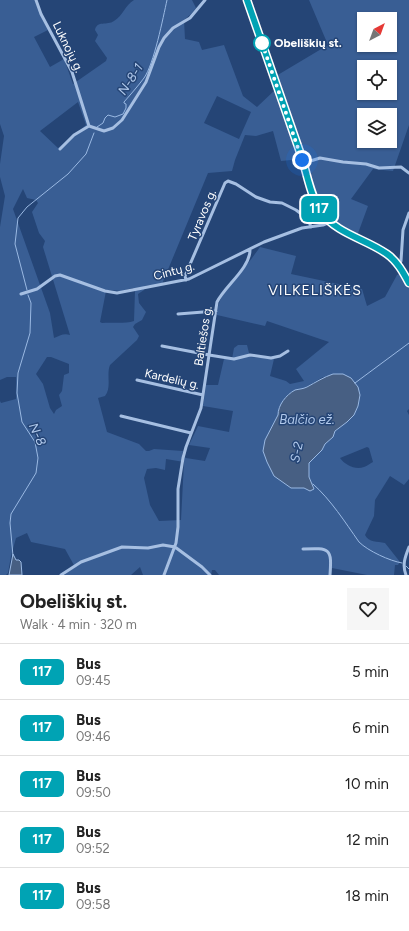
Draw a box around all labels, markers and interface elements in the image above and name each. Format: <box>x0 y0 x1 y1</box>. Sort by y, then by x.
north arrow <box>357 12 397 52</box>
map controls <box>357 12 397 148</box>
street label: Luknojų g. <box>50 19 86 75</box>
marker: Obeliškių st. <box>253 34 271 52</box>
place label: Obeliškių st. <box>274 36 342 50</box>
button: locate <box>357 60 397 100</box>
water label: N-8-1 <box>115 61 146 98</box>
button: layers <box>357 108 397 148</box>
your location <box>292 150 312 170</box>
street label: Tyravos g. <box>185 187 219 243</box>
line badge: 117 <box>296 196 342 222</box>
text: 117 <box>309 200 329 217</box>
street label: Cintų g. <box>152 259 196 283</box>
district label: VILKELIŠKĖS <box>268 282 362 299</box>
street label: Baltiešos g. <box>191 305 215 367</box>
street label: Kardelių g. <box>143 366 201 392</box>
water label: Balčio ež. <box>279 412 335 427</box>
water label: N-8 <box>26 420 49 448</box>
water label: S-2 <box>287 440 306 464</box>
button: heart <box>347 588 389 630</box>
text: Obeliškių st. <box>20 590 127 613</box>
text: Walk · 4 min · 320 m <box>20 617 137 632</box>
text: Bus <box>76 655 101 673</box>
text: 117 <box>32 663 52 680</box>
text: 5 min <box>352 663 389 681</box>
text: 09:45 <box>76 673 111 688</box>
text: Bus <box>76 711 101 729</box>
text: 117 <box>32 719 52 736</box>
text: 6 min <box>352 719 389 737</box>
text: 09:46 <box>76 729 110 744</box>
text: Bus <box>76 767 101 785</box>
text: 117 <box>32 775 52 792</box>
text: 10 min <box>345 775 389 793</box>
text: 09:50 <box>76 785 111 800</box>
text: Bus <box>76 823 101 841</box>
text: 117 <box>32 831 52 848</box>
text: 12 min <box>346 831 389 849</box>
text: 09:52 <box>76 841 110 856</box>
text: Bus <box>76 879 101 897</box>
text: 117 <box>32 887 52 904</box>
text: 18 min <box>345 887 389 905</box>
text: 09:58 <box>76 897 110 912</box>

